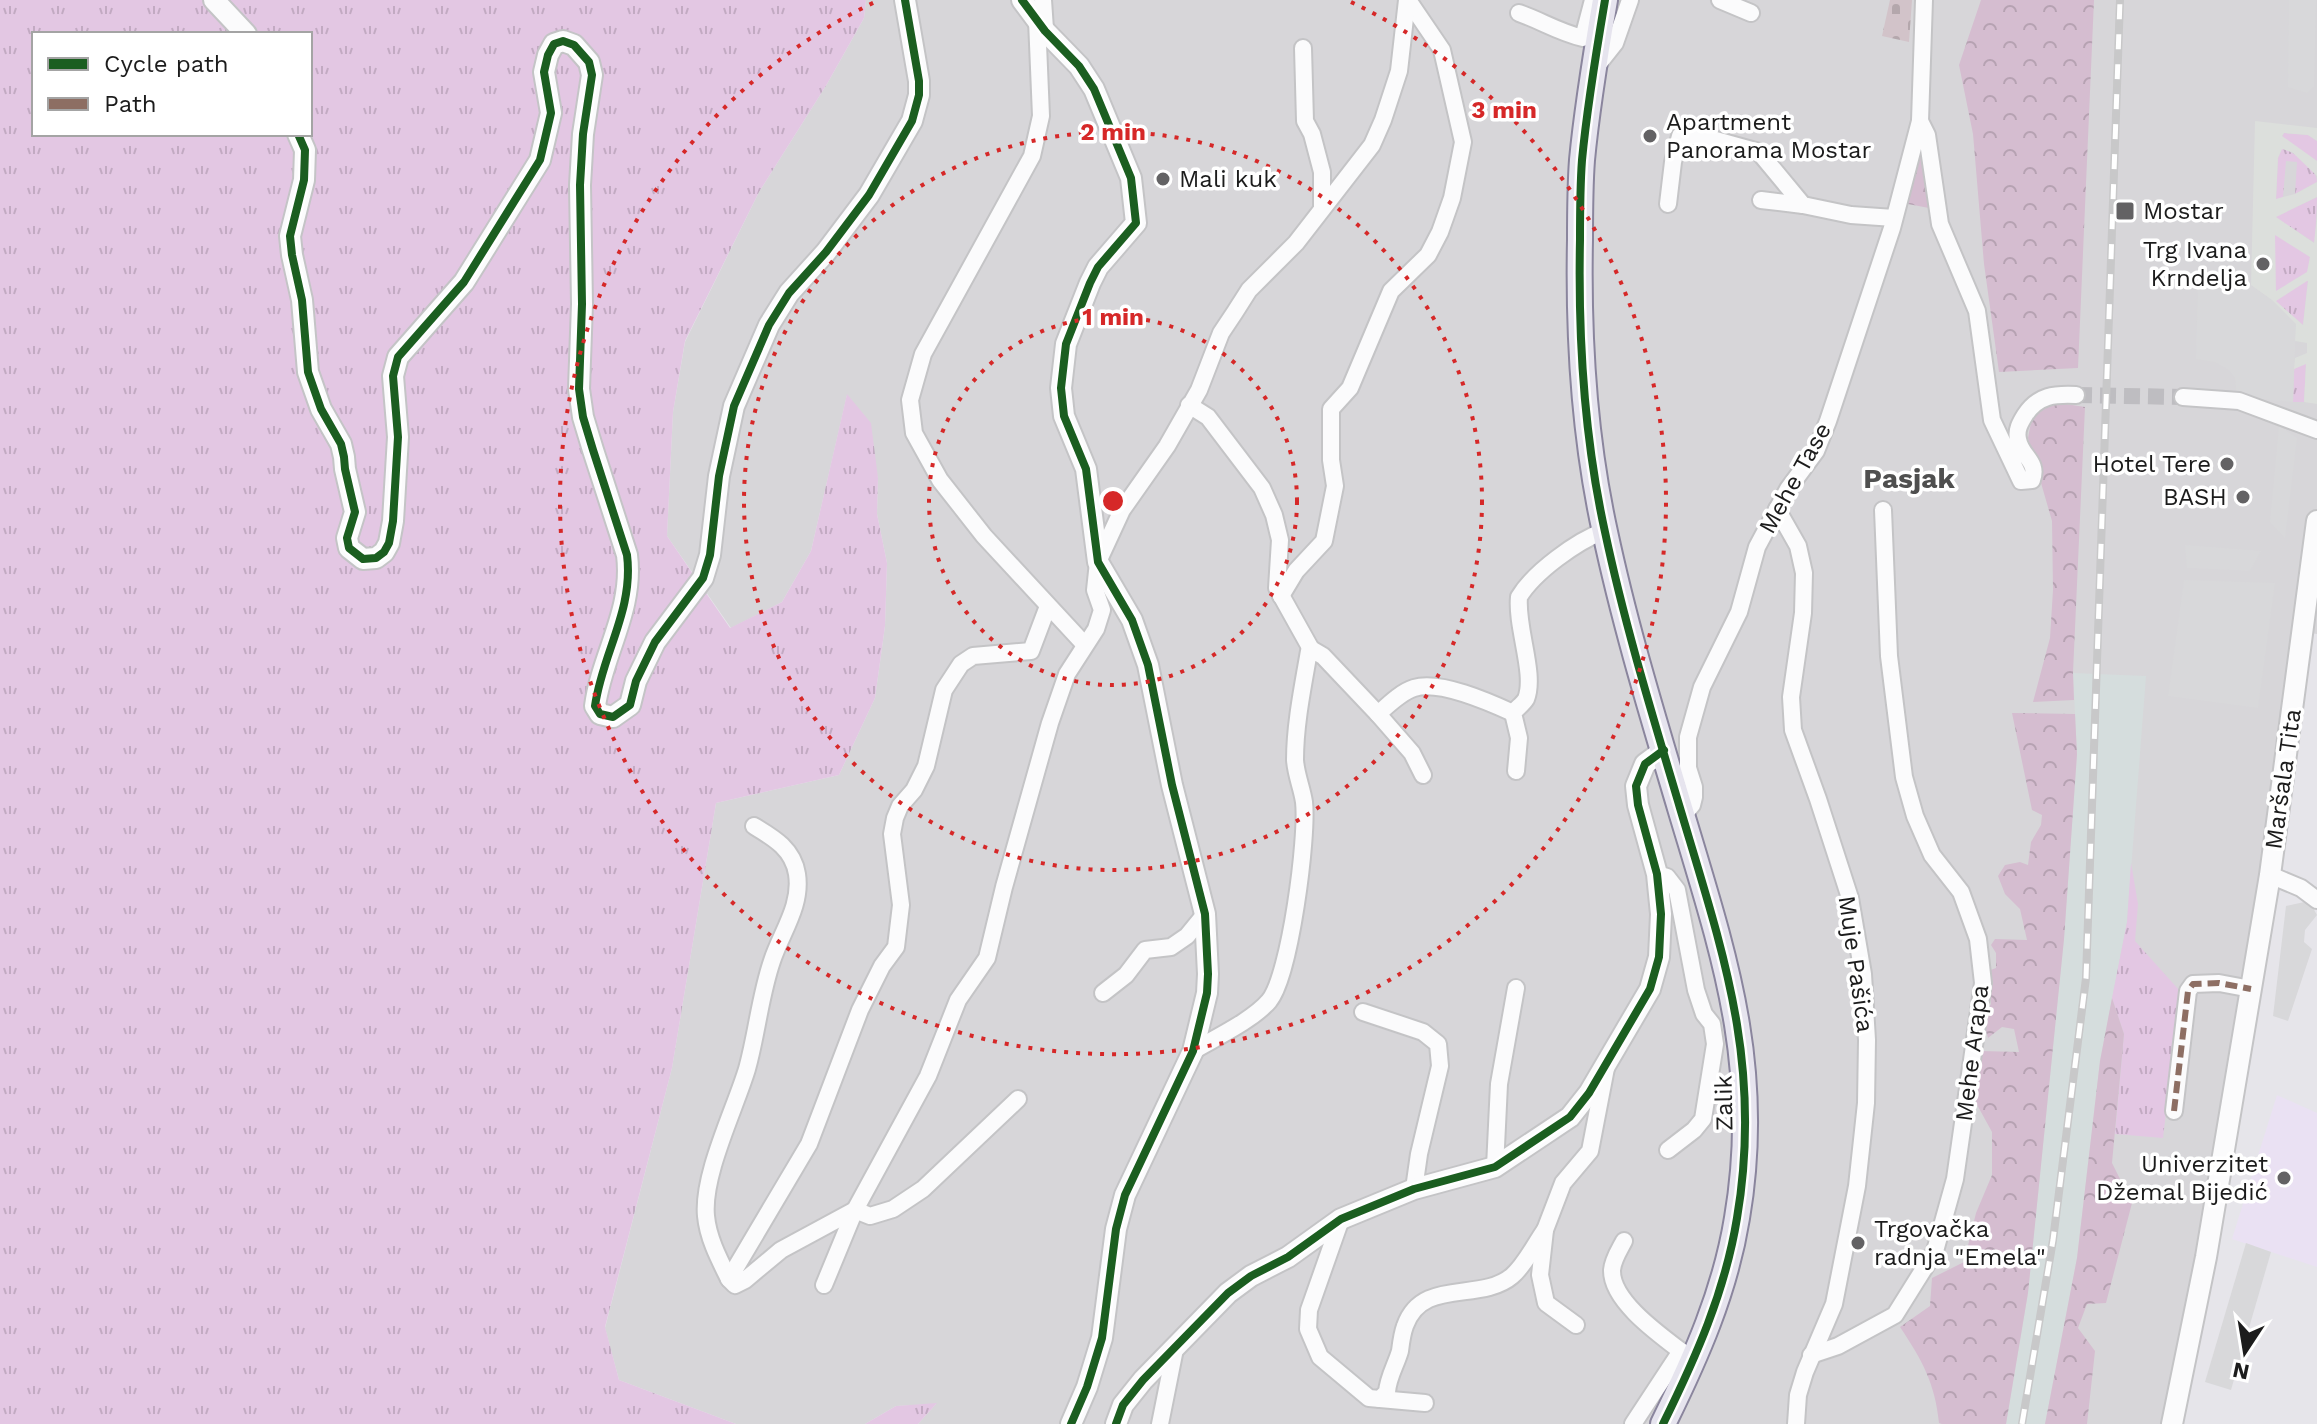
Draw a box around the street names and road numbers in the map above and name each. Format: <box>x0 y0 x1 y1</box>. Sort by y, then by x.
street label: Mehe Tase <box>1753 418 1837 538</box>
street label: Maršala Tita <box>2259 707 2307 851</box>
street label: Muje Pašića <box>1833 894 1879 1034</box>
street label: Mehe Arapa <box>1950 983 1994 1123</box>
street label: Zalik <box>1710 1074 1738 1131</box>

